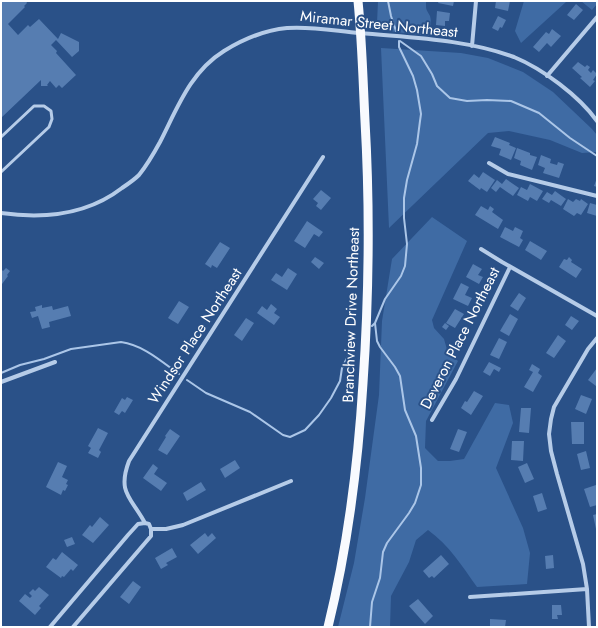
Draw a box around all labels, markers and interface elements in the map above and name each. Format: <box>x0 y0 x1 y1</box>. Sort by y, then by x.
street label: Miramar Street Northeast <box>299 5 459 43</box>
street label: Branchview Drive Northeast <box>337 227 365 403</box>
street label: Windsor Place Northeast <box>143 263 248 408</box>
street label: Deveron Place Northeast <box>415 263 506 413</box>

